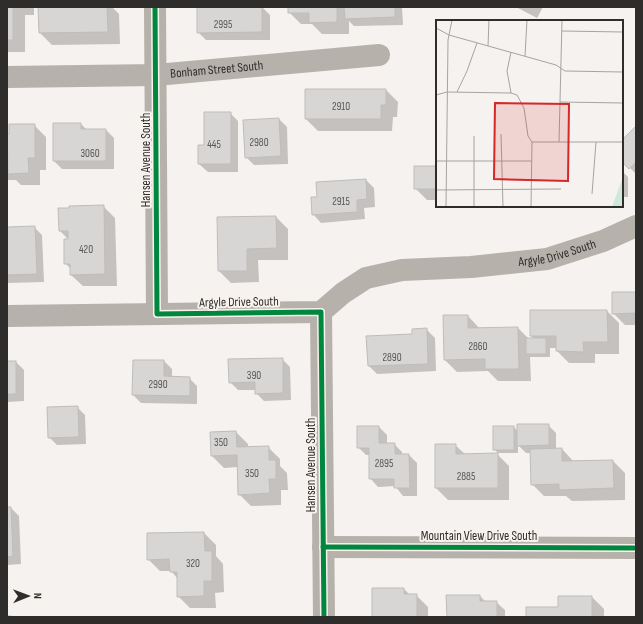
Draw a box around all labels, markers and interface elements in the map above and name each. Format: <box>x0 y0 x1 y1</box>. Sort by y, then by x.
house number: 2995 <box>214 18 232 31</box>
inset map <box>436 20 623 207</box>
street label: Bonham Street South <box>170 57 264 82</box>
house number: 2910 <box>332 100 350 113</box>
street label: Hansen Avenue South <box>138 113 154 207</box>
house number: 2980 <box>249 136 269 149</box>
house number: 445 <box>207 138 221 151</box>
house number: 3060 <box>80 147 100 160</box>
house number: 2915 <box>332 195 350 208</box>
street label: Argyle Drive South <box>517 236 598 270</box>
house number: 420 <box>79 243 93 256</box>
street label: Argyle Drive South <box>198 293 279 311</box>
house number: 2860 <box>468 340 488 353</box>
house number: 2890 <box>382 351 402 364</box>
house number: 390 <box>247 369 261 382</box>
house number: 2990 <box>148 378 168 391</box>
street label: Hansen Avenue South <box>303 418 319 512</box>
house number: 350 <box>214 436 228 449</box>
house number: 2895 <box>375 457 393 470</box>
house number: 350 <box>245 467 259 480</box>
house number: 2885 <box>457 470 475 483</box>
street label: Mountain View Drive South <box>421 528 537 544</box>
house number: 320 <box>186 557 200 570</box>
north arrow <box>8 576 48 616</box>
text: N <box>31 593 44 599</box>

